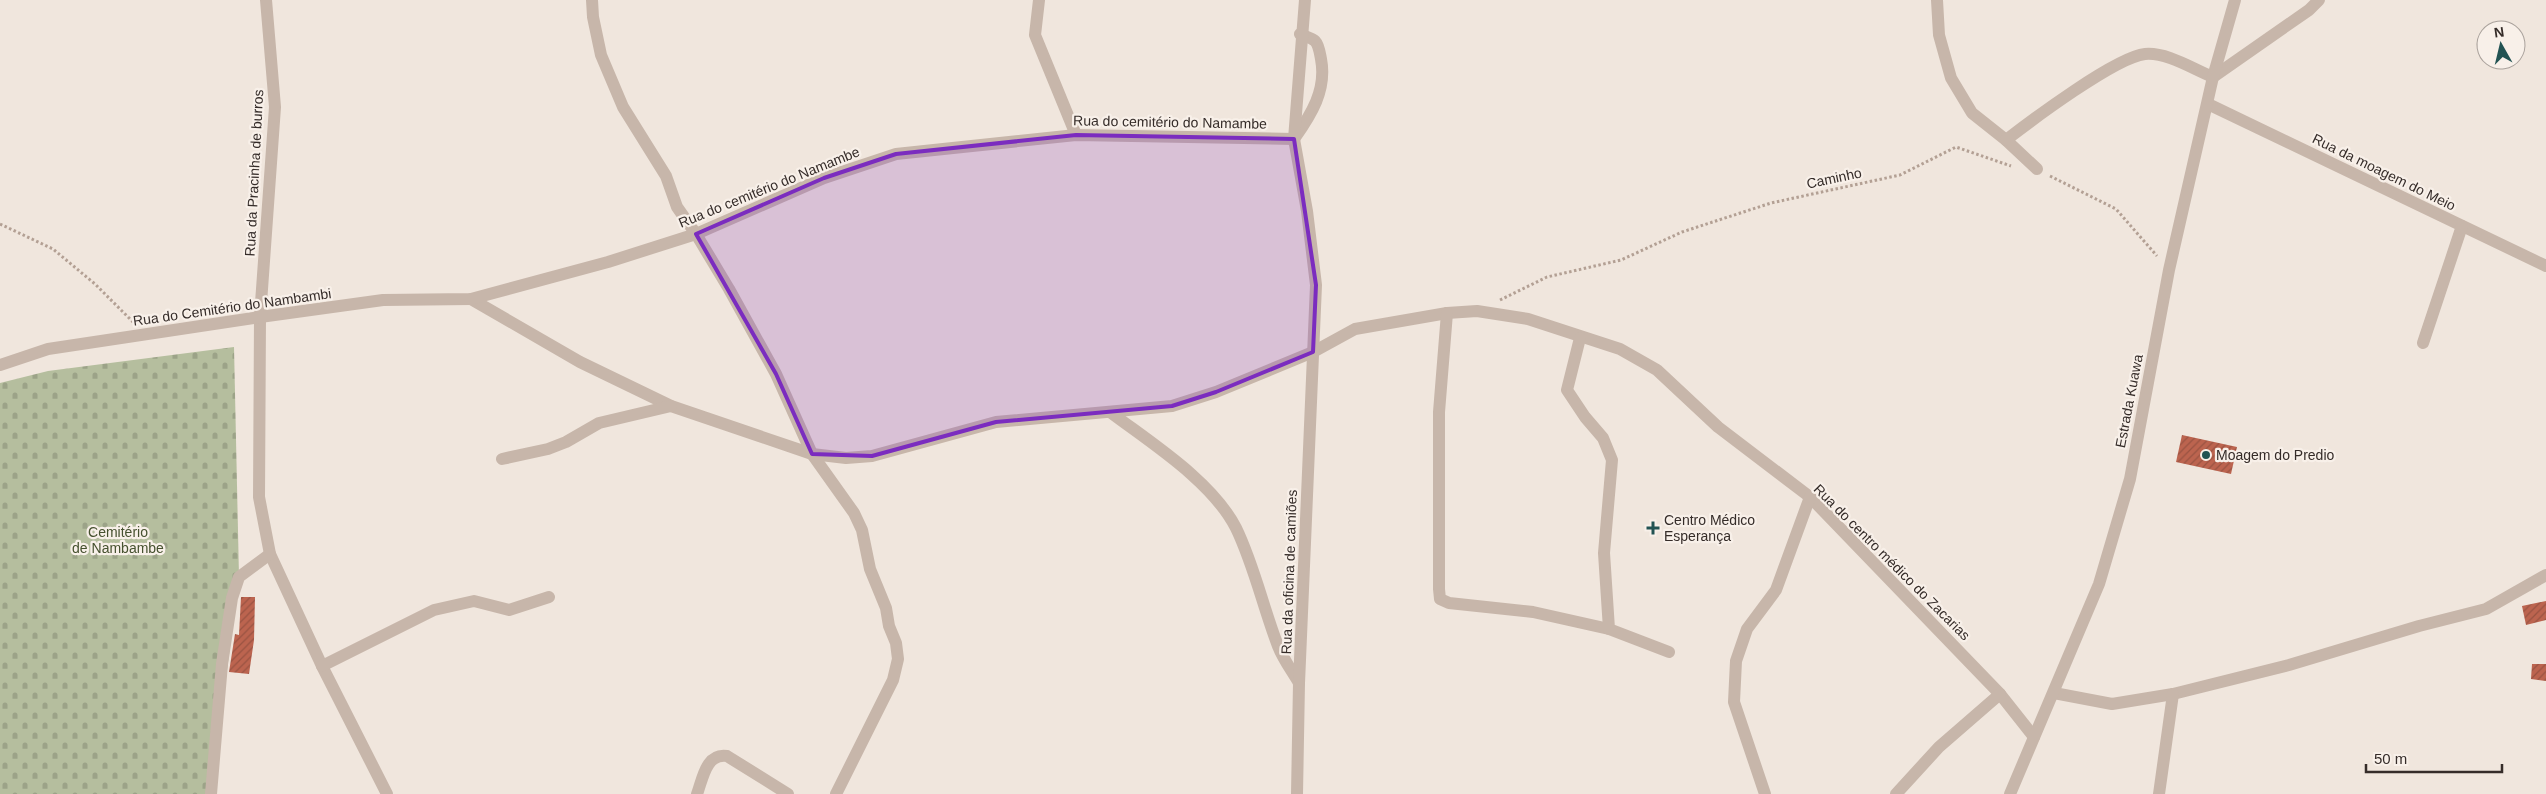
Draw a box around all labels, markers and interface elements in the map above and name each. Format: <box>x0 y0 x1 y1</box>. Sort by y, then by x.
north arrow <box>2476 20 2526 70</box>
text: N <box>2493 23 2505 41</box>
street label: Rua da Pracinha de burros <box>242 89 266 257</box>
street label: Rua do cemitério do Namambe <box>1073 112 1267 132</box>
street label: Rua da moagem do Meio <box>2310 130 2458 214</box>
street label: Rua do cemitério do Namambe <box>676 143 862 231</box>
street label: Caminho <box>1805 164 1863 192</box>
street label: Rua do Cemitério do Nambambi <box>132 285 332 329</box>
street label: Estrada Kuawa <box>2112 353 2146 449</box>
place label: Moagem do Predio <box>2216 447 2335 463</box>
marker: Moagem do Predio <box>2200 449 2212 461</box>
street label: Rua do centro médico do Zacarias <box>1811 481 1973 643</box>
street label: Rua da oficina de camiões <box>1278 489 1300 655</box>
place label: Centro Médico Esperança <box>1664 512 1755 544</box>
marker: Centro Médico Esperança <box>1646 521 1660 535</box>
park label: Cemitério de Nambambe <box>72 524 164 556</box>
scale bar <box>2366 742 2502 774</box>
text: 50 m <box>2374 750 2407 767</box>

